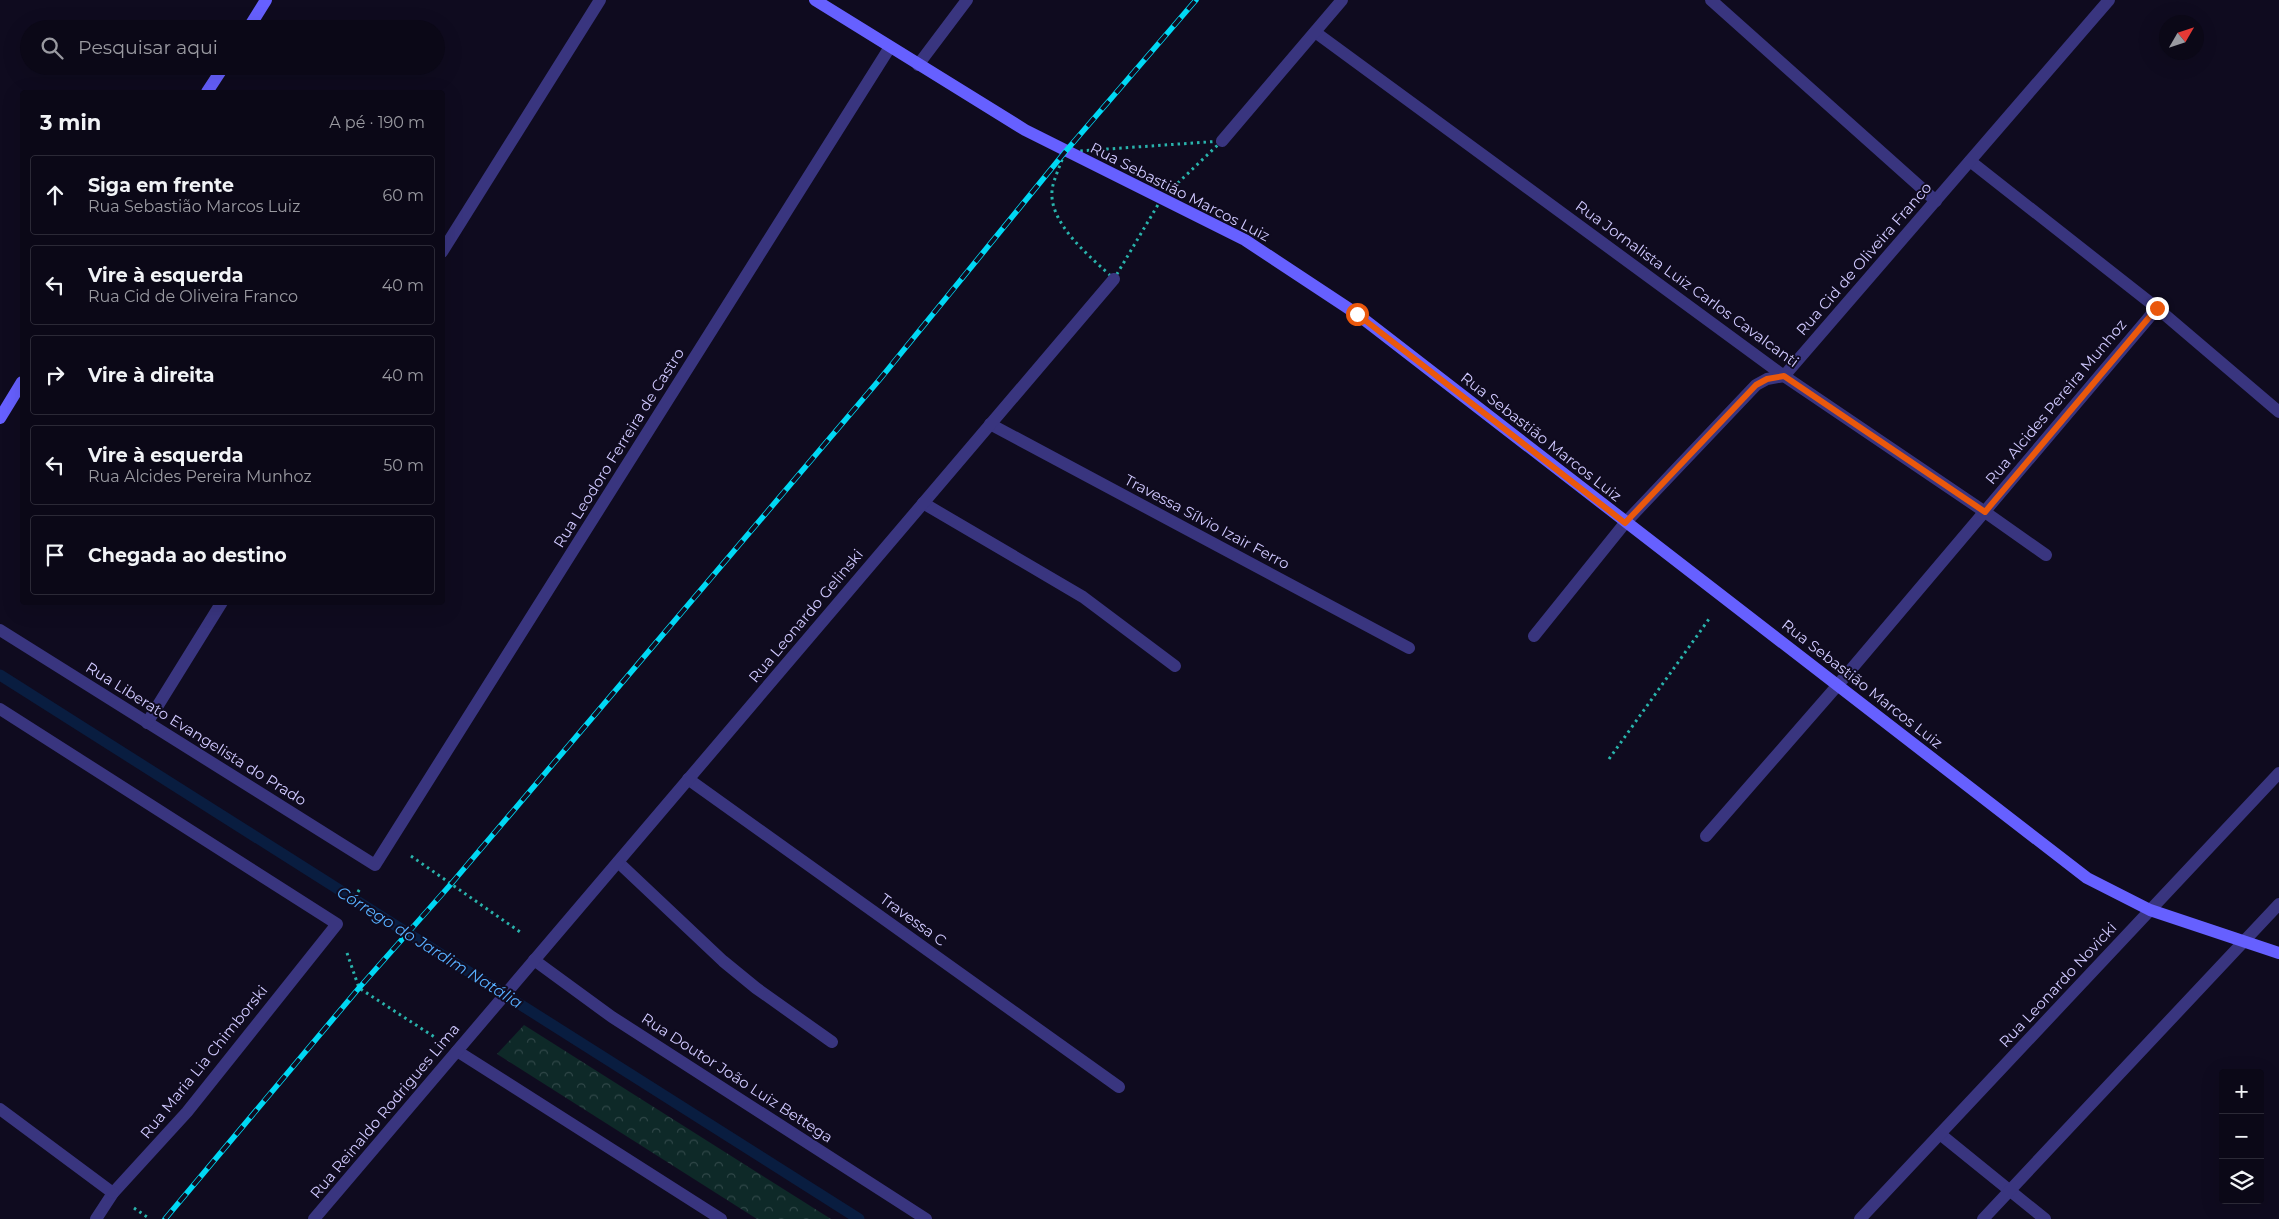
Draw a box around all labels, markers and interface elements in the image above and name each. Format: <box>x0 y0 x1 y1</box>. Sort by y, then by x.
north arrow <box>2159 15 2204 60</box>
search box <box>20 20 445 75</box>
icon: search <box>38 34 66 62</box>
text: Pesquisar aqui <box>78 36 218 59</box>
text: 3 min <box>40 110 101 135</box>
text: A pé · 190 m <box>329 113 425 132</box>
street label: Rua Sebastião Marcos Luiz <box>1087 138 1274 245</box>
text: Siga em frente <box>88 174 234 197</box>
street label: Rua Cid de Oliveira Franco <box>1792 178 1935 339</box>
icon: ahead <box>41 181 69 209</box>
text: 60 m <box>382 186 424 205</box>
street label: Rua Jornalista Luiz Carlos Cavalcanti <box>1572 196 1803 371</box>
text: Rua Sebastião Marcos Luiz <box>88 197 300 216</box>
text: Vire à esquerda <box>88 264 243 287</box>
icon: left <box>41 271 69 299</box>
text: 40 m <box>382 276 424 295</box>
text: Rua Cid de Oliveira Franco <box>88 287 298 306</box>
route end <box>2146 297 2169 320</box>
route start <box>1346 303 1369 326</box>
street label: Rua Alcides Pereira Munhoz <box>1981 315 2131 488</box>
street label: Rua Leodoro Ferreira de Castro <box>549 344 688 551</box>
icon: right <box>41 361 69 389</box>
text: Vire à direita <box>88 364 215 387</box>
text: 40 m <box>382 366 424 385</box>
street label: Rua Sebastião Marcos Luiz <box>1457 368 1626 506</box>
text: Vire à esquerda <box>88 444 243 467</box>
icon: left <box>41 451 69 479</box>
text: 50 m <box>383 456 424 475</box>
text: Rua Alcides Pereira Munhoz <box>88 467 312 486</box>
street label: Travessa Sílvio Izair Ferro <box>1121 470 1293 573</box>
icon: arrive <box>41 541 69 569</box>
text: Chegada ao destino <box>88 544 287 567</box>
street label: Rua Leonardo Gelinski <box>744 545 867 686</box>
street label: Rua Sebastião Marcos Luiz <box>1778 615 1947 753</box>
street label: Rua Liberato Evangelista do Prado <box>82 657 310 810</box>
water label: Córrego do Jardim Natália <box>333 882 526 1013</box>
street label: Travessa C <box>876 889 951 950</box>
street label: Rua Leonardo Novicki <box>1995 918 2121 1051</box>
street label: Rua Maria Lia Chimborski <box>136 981 271 1142</box>
street label: Rua Doutor João Luiz Bettega <box>638 1008 837 1147</box>
street label: Rua Reinaldo Rodrigues Lima <box>306 1019 464 1202</box>
map controls <box>2219 1069 2264 1204</box>
button: + <box>2219 1069 2264 1114</box>
button: − <box>2219 1114 2264 1159</box>
button: layers <box>2219 1159 2264 1204</box>

